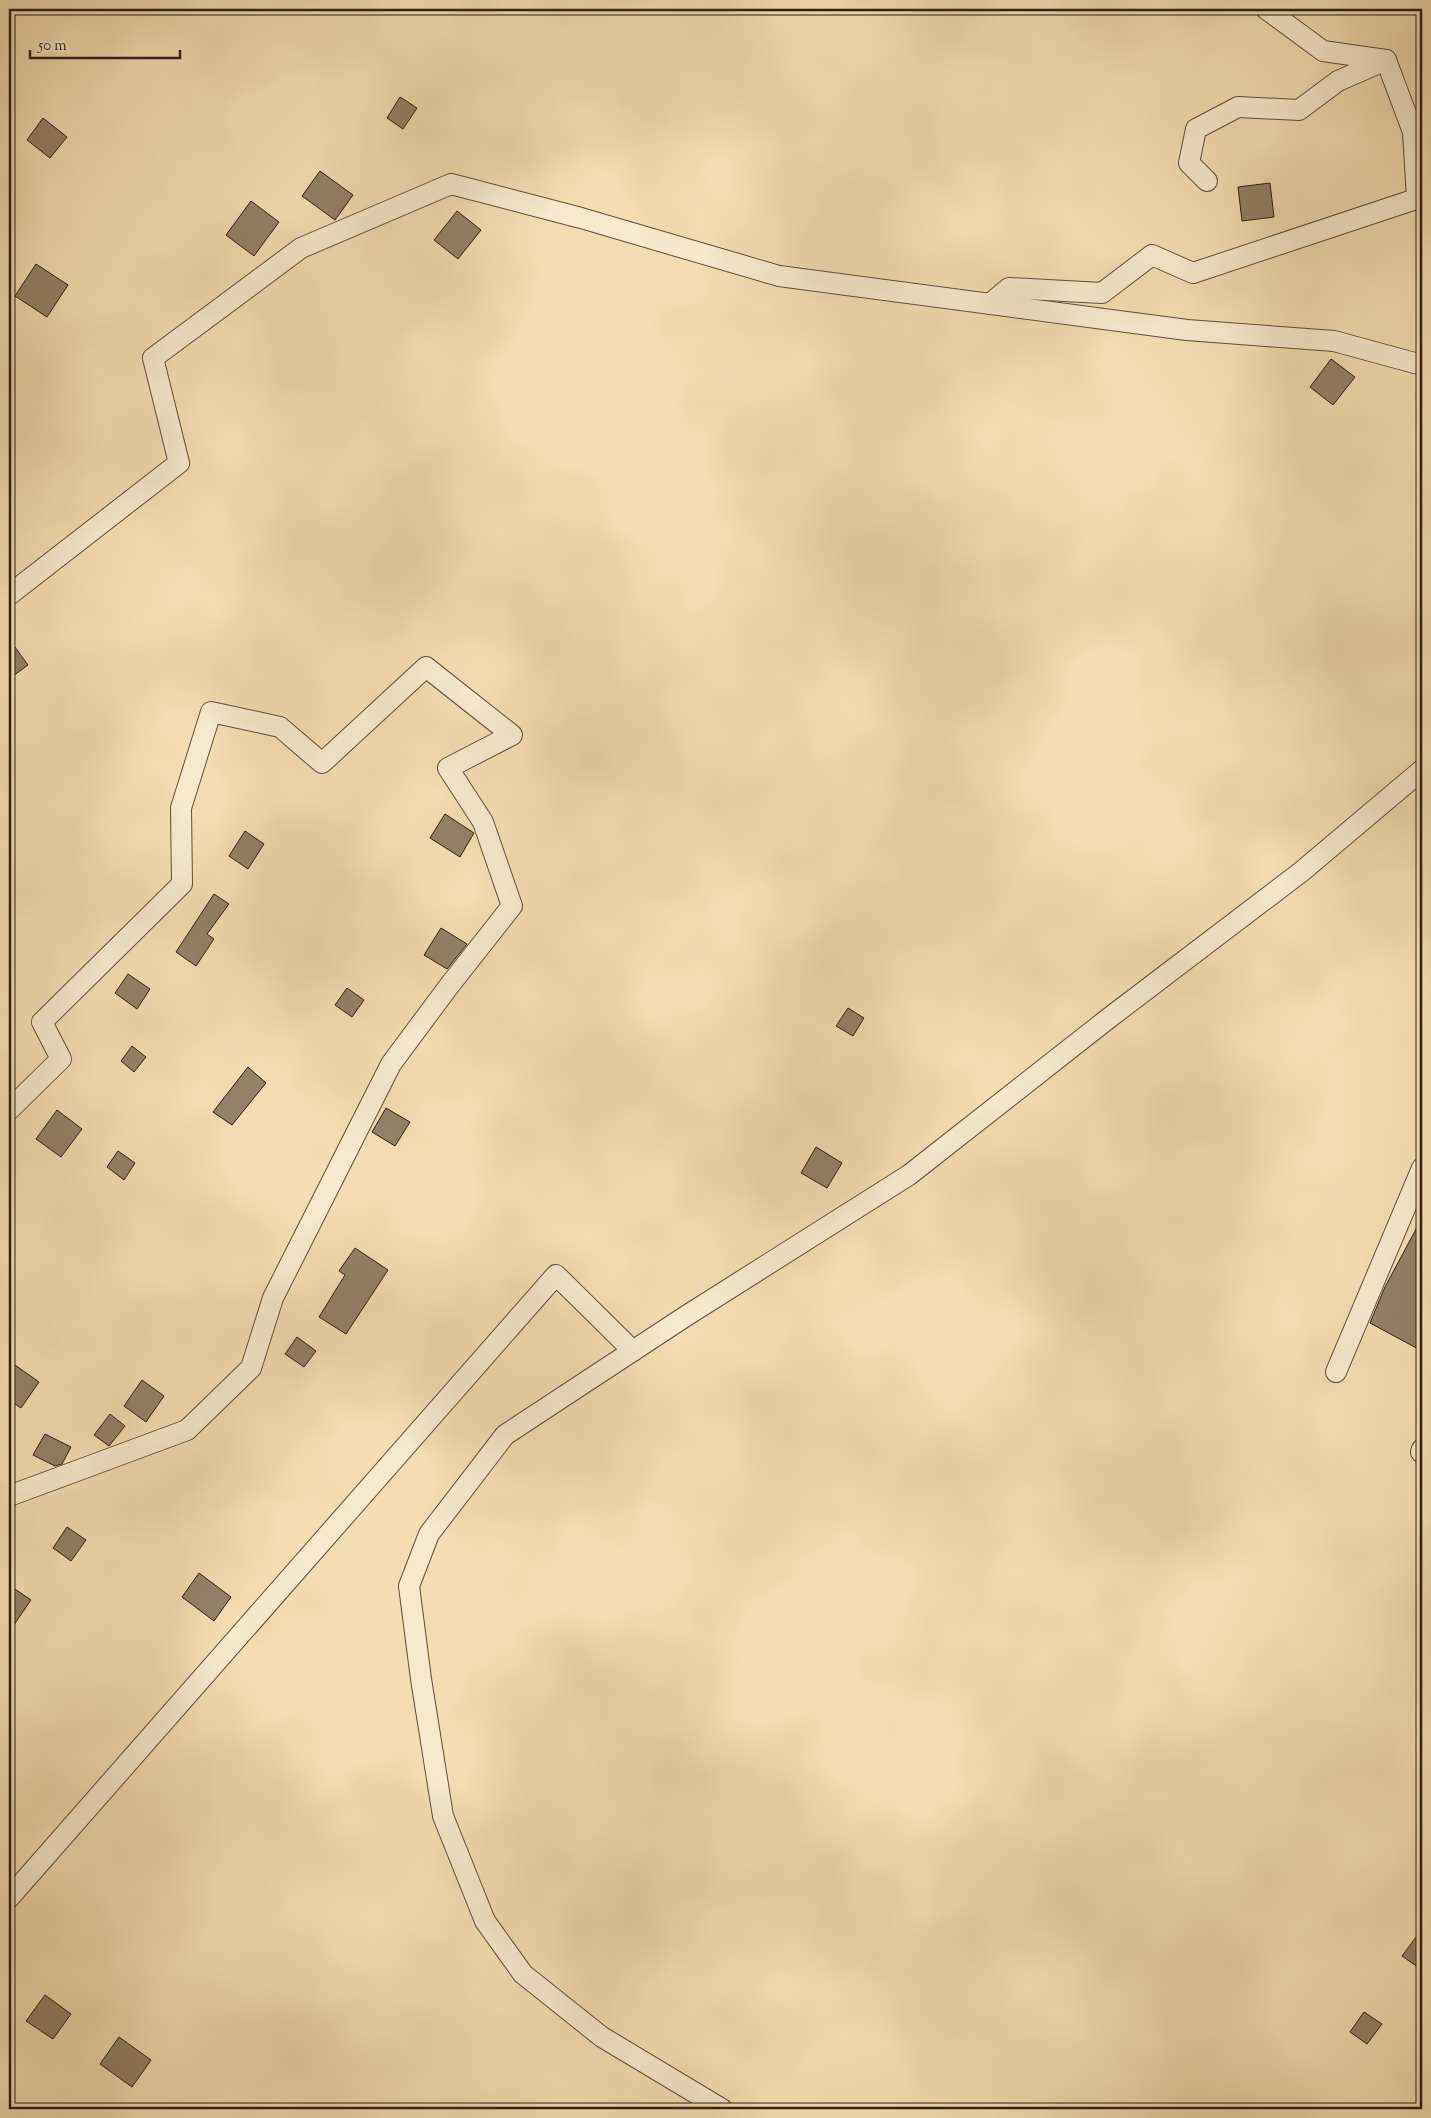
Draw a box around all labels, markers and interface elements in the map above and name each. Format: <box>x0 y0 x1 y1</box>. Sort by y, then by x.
scale bar <box>30 28 180 60</box>
text: 50 m <box>37 36 67 57</box>

